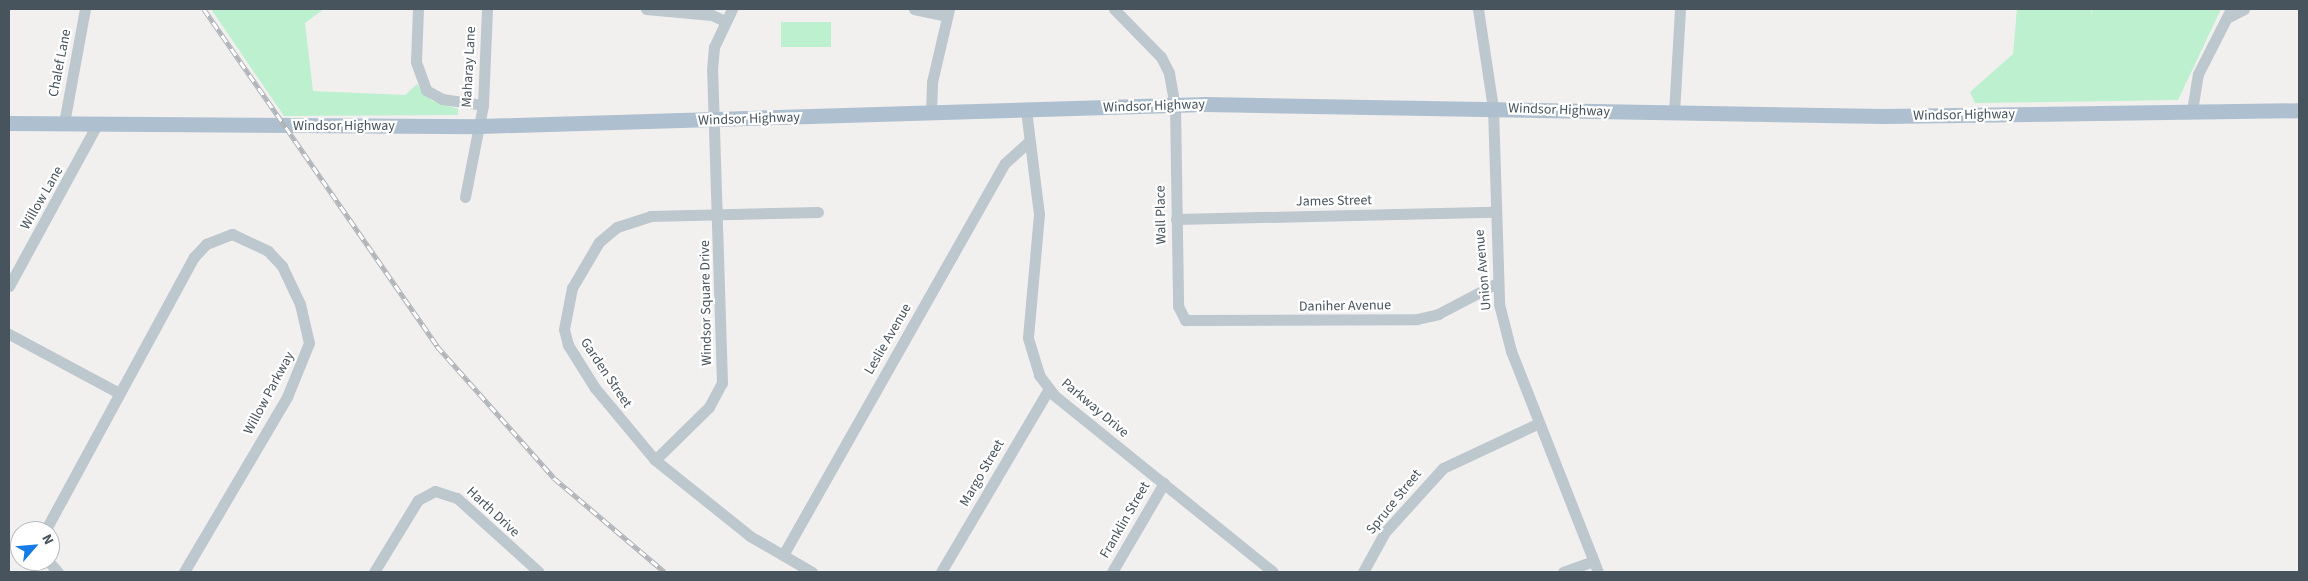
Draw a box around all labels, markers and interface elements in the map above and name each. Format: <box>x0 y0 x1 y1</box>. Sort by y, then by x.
street label: Maharay Lane <box>458 26 480 108</box>
street label: Chalef Lane <box>45 28 75 98</box>
street label: Windsor Highway <box>1103 96 1205 116</box>
street label: Windsor Highway <box>1508 100 1610 120</box>
street label: Windsor Highway <box>1913 106 2015 124</box>
street label: Windsor Highway <box>698 109 800 129</box>
street label: Windsor Highway <box>293 118 395 134</box>
street label: Willow Lane <box>17 163 67 233</box>
street label: Wall Place <box>1152 185 1170 245</box>
street label: James Street <box>1296 192 1372 210</box>
street label: Union Avenue <box>1471 229 1495 311</box>
street label: Windsor Square Drive <box>697 240 715 366</box>
street label: Daniher Avenue <box>1299 297 1391 315</box>
street label: Leslie Avenue <box>861 300 915 378</box>
street label: Garden Street <box>576 335 636 411</box>
street label: Willow Parkway <box>240 349 298 437</box>
street label: Parkway Drive <box>1058 375 1132 441</box>
street label: Margo Street <box>956 437 1008 509</box>
street label: Spruce Street <box>1363 466 1425 538</box>
street label: Franklin Street <box>1096 479 1154 561</box>
street label: Harth Drive <box>463 483 523 541</box>
north arrow <box>10 521 60 571</box>
text: N <box>36 531 58 548</box>

